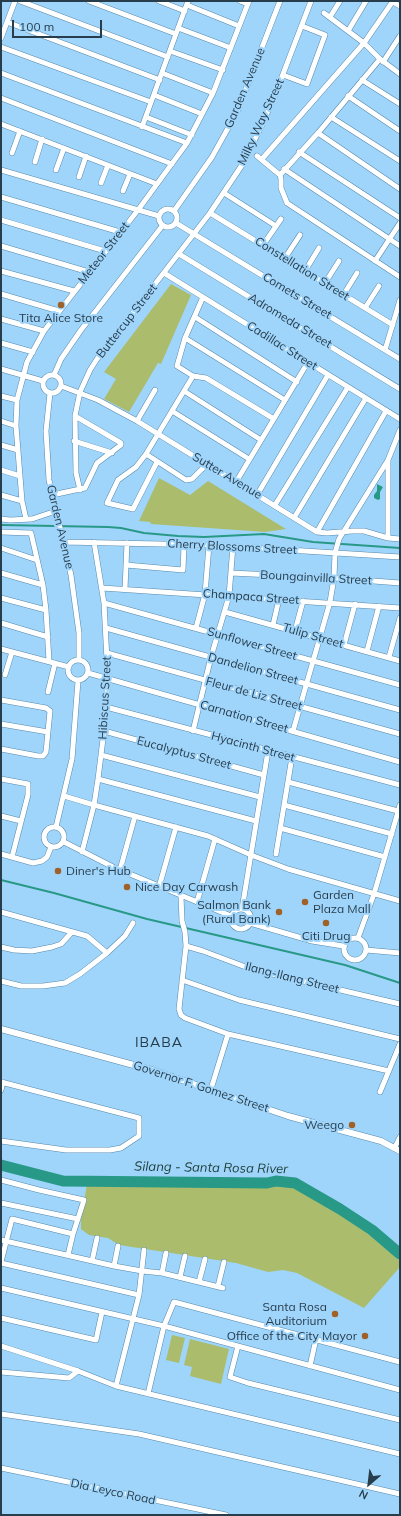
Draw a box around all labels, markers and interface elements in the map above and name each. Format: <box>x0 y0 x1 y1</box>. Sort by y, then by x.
scale bar <box>14 12 104 38</box>
text: 100 m <box>19 19 54 34</box>
street label: Garden Avenue <box>222 46 268 130</box>
street label: Milky Way Street <box>235 76 287 168</box>
street label: Meteor Street <box>75 219 133 287</box>
street label: Constellation Street <box>252 234 352 304</box>
street label: Comets Street <box>260 270 334 322</box>
street label: Buttercup Street <box>93 281 161 361</box>
street label: Adromeda Street <box>246 290 334 352</box>
marker: Tita Alice Store <box>56 300 66 310</box>
place label: Tita Alice Store <box>19 311 103 325</box>
street label: Cadillac Street <box>244 319 320 373</box>
street label: Sutter Avenue <box>190 450 264 502</box>
street label: Garden Avenue <box>43 484 77 570</box>
street label: Cherry Blossoms Street <box>167 536 297 558</box>
street label: Boungainvilla Street <box>260 568 372 588</box>
street label: Champaca Street <box>202 586 300 608</box>
street label: Tulip Street <box>281 620 345 652</box>
street label: Sunflower Street <box>205 624 299 664</box>
street label: Dandelion Street <box>206 650 300 688</box>
street label: Hibiscus Street <box>96 656 114 740</box>
street label: Fleur de Liz Street <box>204 674 304 714</box>
street label: Carnation Street <box>198 698 290 736</box>
street label: Hyacinth Street <box>210 729 296 765</box>
street label: Eucalyptus Street <box>135 734 233 772</box>
place label: Diner's Hub <box>66 864 131 878</box>
marker: Diner's Hub <box>53 866 63 876</box>
place label: Nice Day Carwash <box>135 880 238 894</box>
marker: Nice Day Carwash <box>122 882 132 892</box>
place label: Garden Plaza Mall <box>313 888 371 916</box>
marker: Garden Plaza Mall <box>300 897 310 907</box>
place label: Salmon Bank (Rural Bank) <box>197 898 271 926</box>
marker: Salmon Bank (Rural Bank) <box>274 907 284 917</box>
marker: Citi Drug <box>321 918 331 928</box>
place label: Citi Drug <box>302 929 350 943</box>
street label: Ilang-Ilang Street <box>244 959 340 997</box>
district label: IBABA <box>135 1035 183 1051</box>
street label: Governor F. Gomez Street <box>131 1058 271 1116</box>
place label: Weego <box>304 1118 344 1132</box>
marker: Weego <box>347 1120 357 1130</box>
water label: Silang - Santa Rosa River <box>134 1159 288 1177</box>
place label: Santa Rosa Auditorium <box>263 1300 327 1328</box>
marker: Santa Rosa Auditorium <box>330 1309 340 1319</box>
place label: Office of the City Mayor <box>227 1329 357 1343</box>
marker: Office of the City Mayor <box>360 1331 370 1341</box>
north arrow <box>349 1464 389 1504</box>
street label: Dia Leyco Road <box>69 1476 157 1508</box>
text: N <box>356 1486 370 1503</box>

